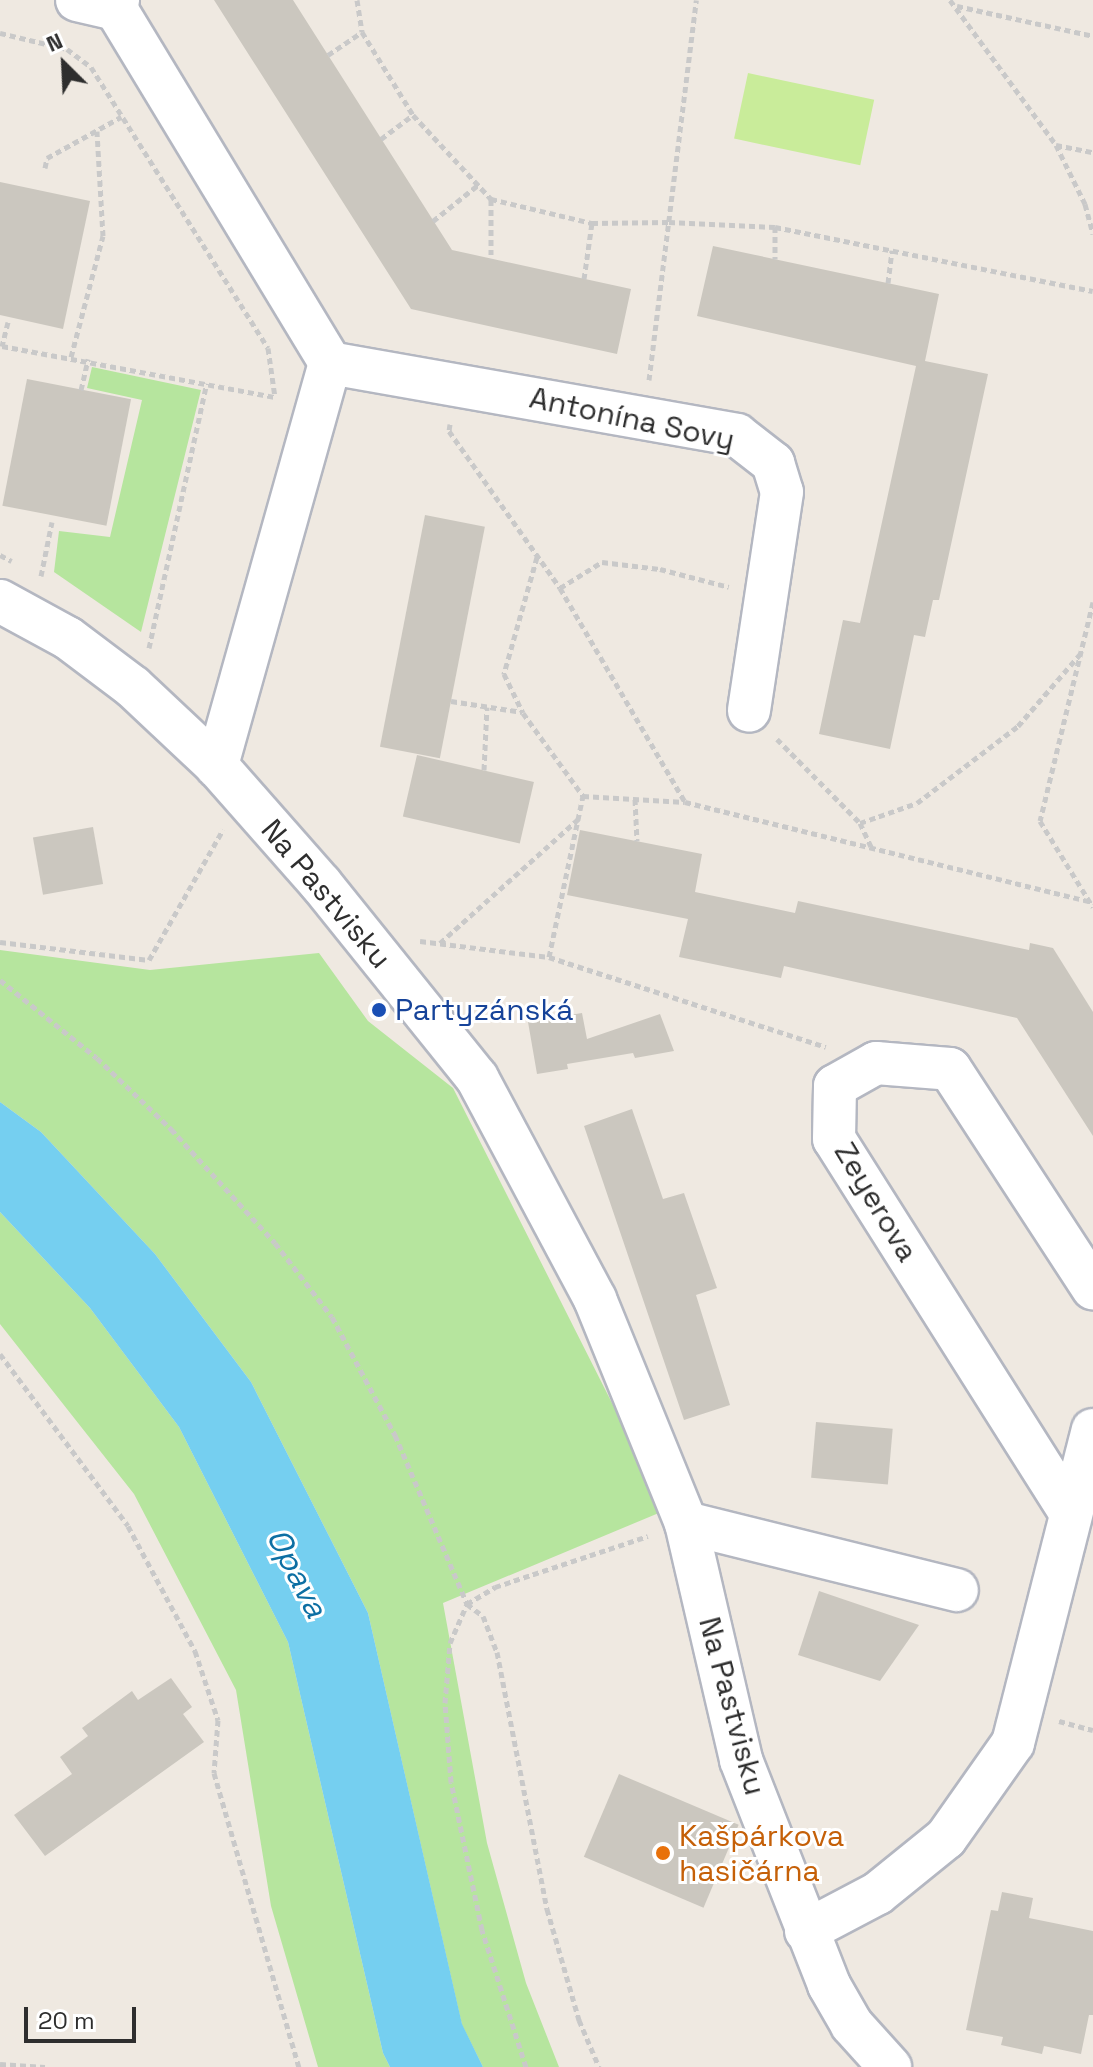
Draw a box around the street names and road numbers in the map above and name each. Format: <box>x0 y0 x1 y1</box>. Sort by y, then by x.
street label: Antonína Sovy <box>526 380 738 458</box>
street label: Na Pastvisku <box>253 812 399 976</box>
street label: Zeyerova <box>826 1136 926 1268</box>
street label: Na Pastvisku <box>691 1613 773 1799</box>

